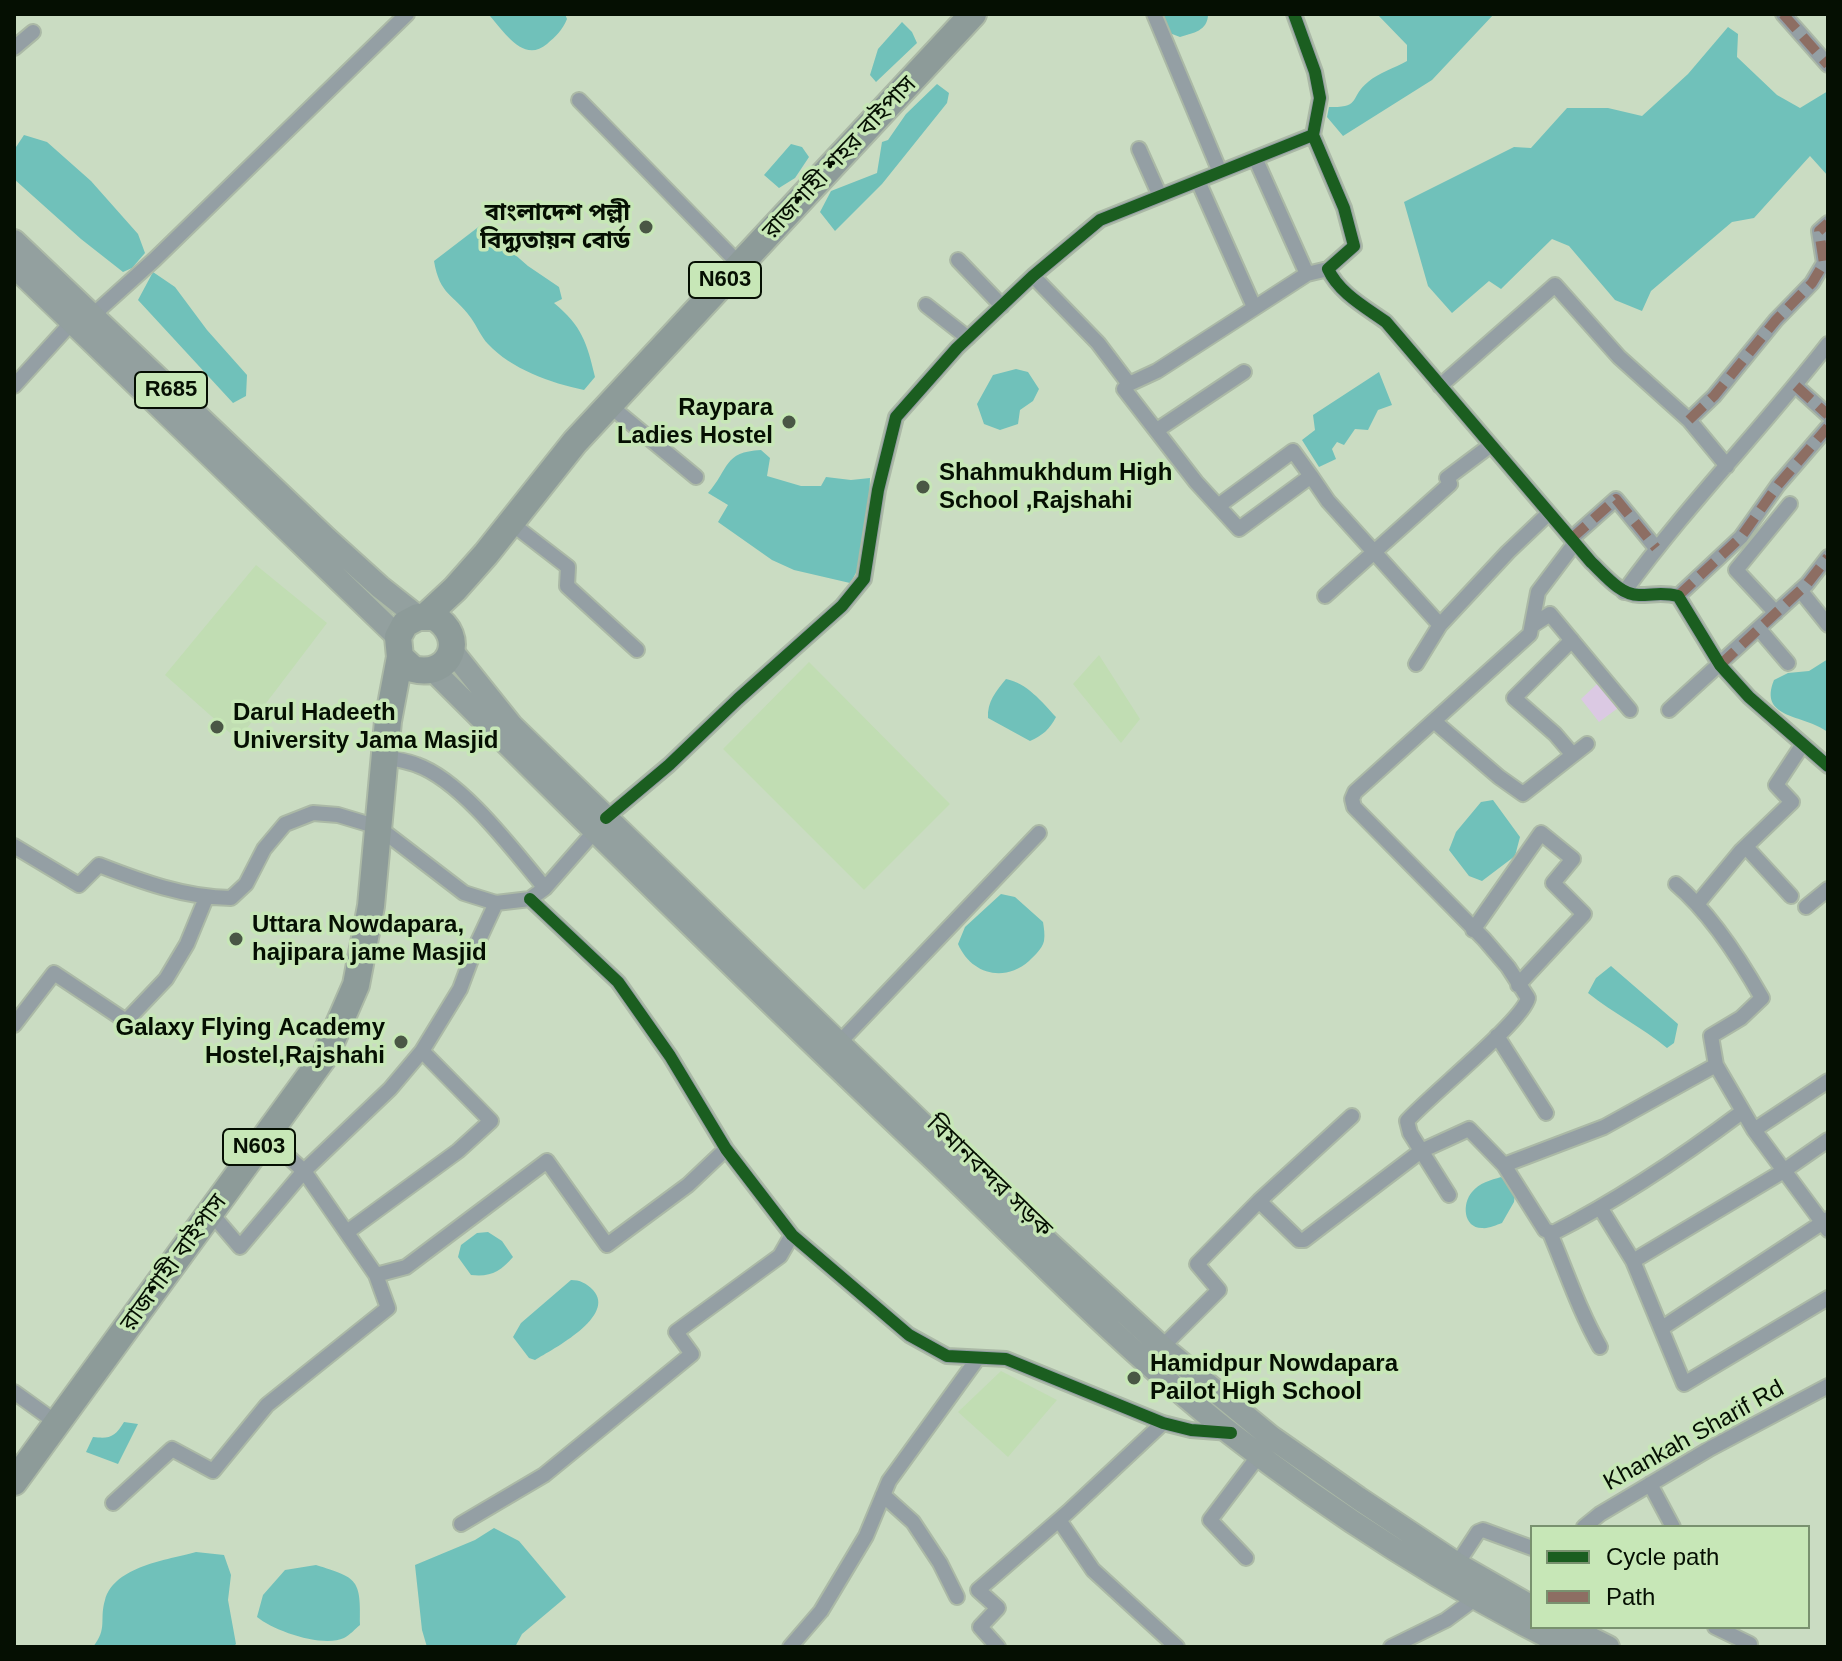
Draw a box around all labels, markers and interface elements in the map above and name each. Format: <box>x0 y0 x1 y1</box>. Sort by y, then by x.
street label: রাজশাহী শহর বাইপাস <box>757 71 923 245</box>
place label: বাংলাদেশ পল্লী বিদ্যুতায়ন বোর্ড <box>480 199 630 255</box>
marker: বাংলাদেশ পল্লী বিদ্যুতায়ন বোর্ড <box>637 218 655 236</box>
road number: N603 <box>689 262 761 298</box>
road number: R685 <box>135 372 207 408</box>
place label: Raypara Ladies Hostel <box>617 394 773 450</box>
marker: Raypara Ladies Hostel <box>780 413 798 431</box>
place label: Shahmukhdum High School ,Rajshahi <box>939 459 1172 515</box>
marker: Shahmukhdum High School ,Rajshahi <box>914 478 932 496</box>
place label: Darul Hadeeth University Jama Masjid <box>233 699 498 755</box>
marker: Darul Hadeeth University Jama Masjid <box>208 718 226 736</box>
place label: Uttara Nowdapara, hajipara jame Masjid <box>252 911 487 967</box>
marker: Uttara Nowdapara, hajipara jame Masjid <box>227 930 245 948</box>
place label: Galaxy Flying Academy Hostel,Rajshahi <box>116 1014 385 1070</box>
marker: Galaxy Flying Academy Hostel,Rajshahi <box>392 1033 410 1051</box>
street label: বিমানবন্দর সড়ক <box>920 1110 1058 1244</box>
road number: N603 <box>223 1129 295 1165</box>
street label: রাজশাহী বাইপাস <box>115 1189 233 1337</box>
place label: Hamidpur Nowdapara Pailot High School <box>1150 1350 1398 1406</box>
marker: Hamidpur Nowdapara Pailot High School <box>1125 1369 1143 1387</box>
street label: Khankah Sharif Rd <box>1599 1375 1789 1497</box>
legend <box>1530 1525 1810 1629</box>
text: Cycle path <box>1606 1543 1719 1570</box>
text: Path <box>1606 1583 1655 1610</box>

